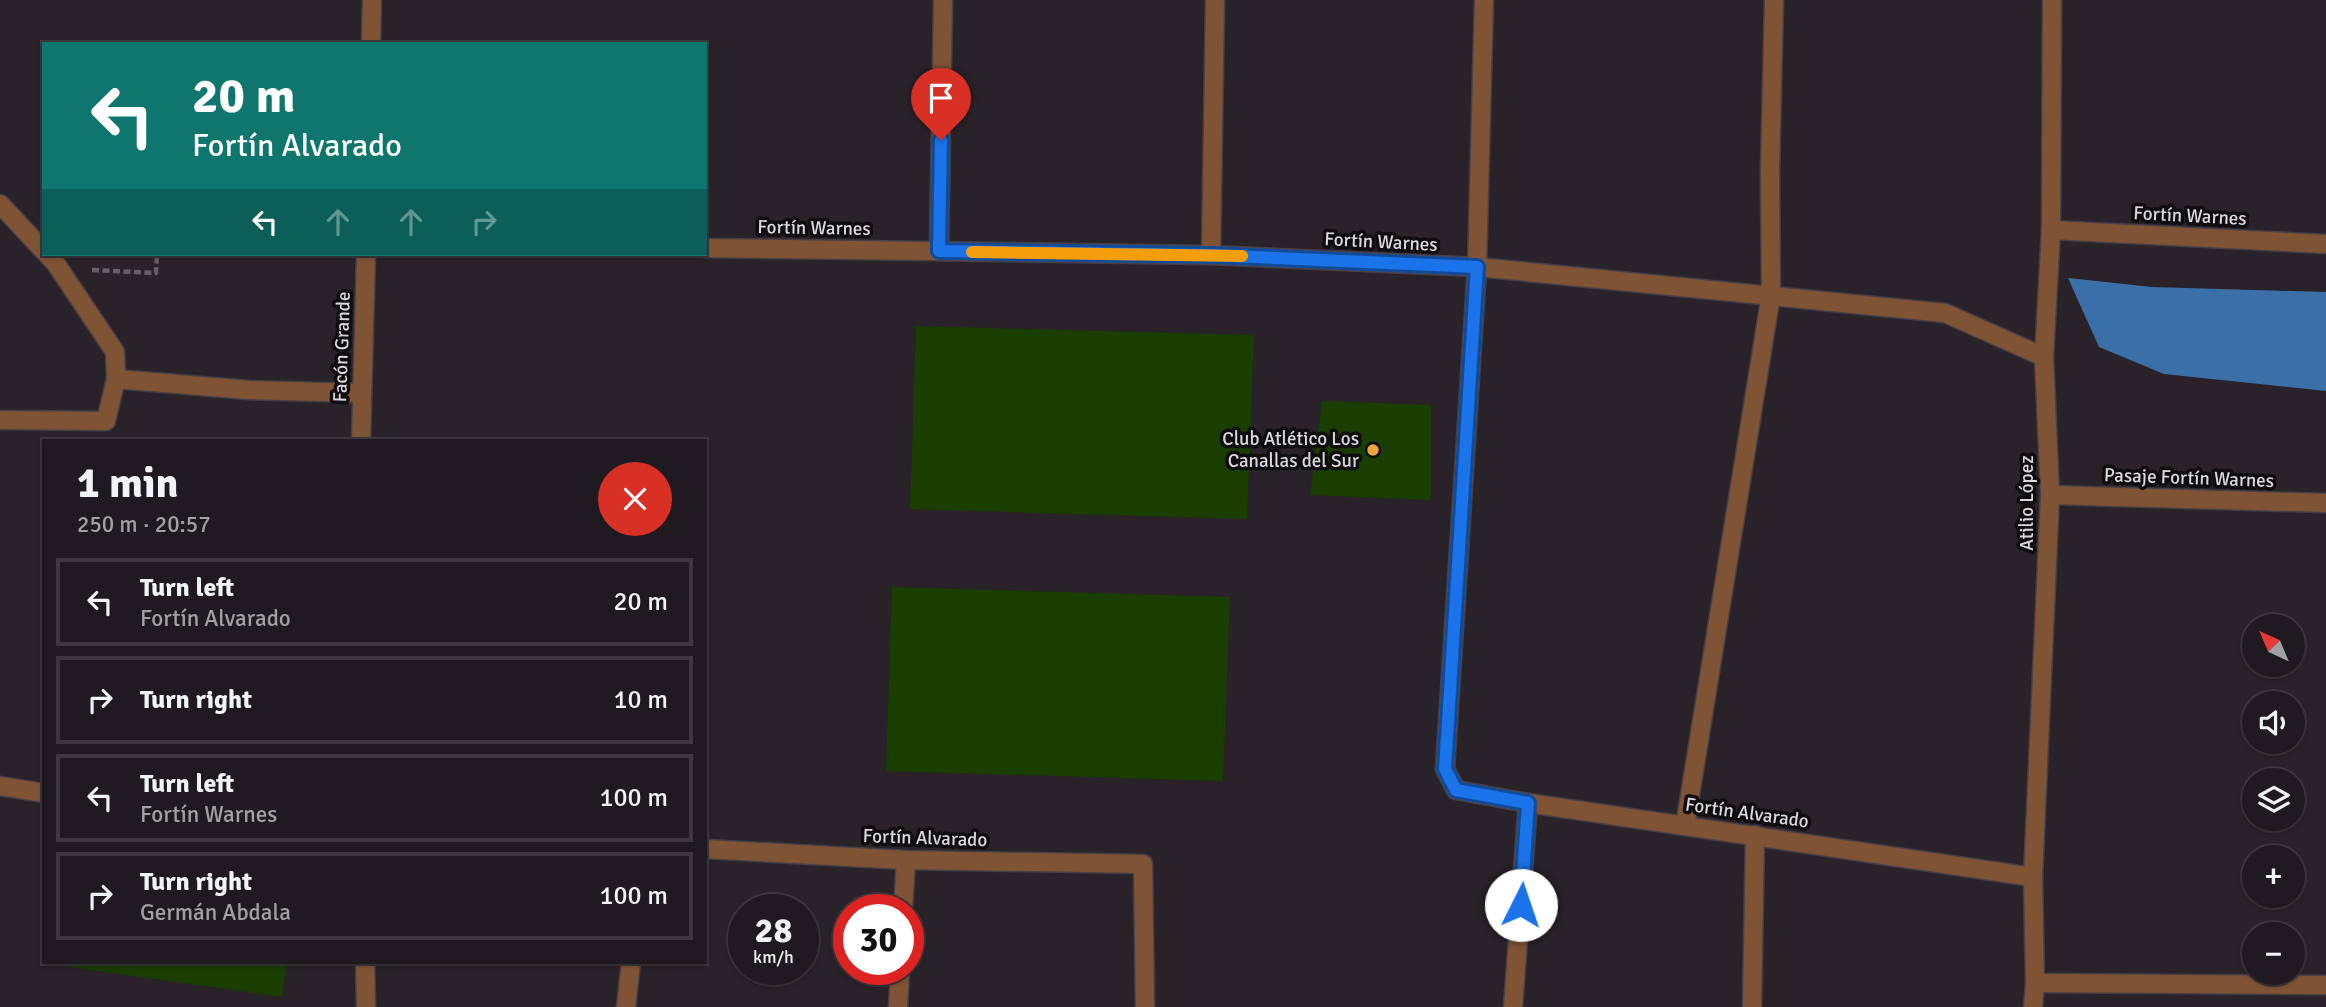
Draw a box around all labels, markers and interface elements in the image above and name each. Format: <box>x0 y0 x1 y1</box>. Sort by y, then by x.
text: 20 m <box>192 66 295 126</box>
pin <box>911 68 971 140</box>
icon: left <box>77 70 168 161</box>
icon: arrive <box>922 79 960 117</box>
text: Fortín Alvarado <box>192 126 402 165</box>
street label: Fortín Warnes <box>2133 201 2247 231</box>
icon: left <box>246 203 284 241</box>
icon: ahead <box>319 203 357 241</box>
icon: ahead <box>392 203 430 241</box>
icon: right <box>465 203 503 241</box>
street label: Fortín Warnes <box>757 215 871 241</box>
street label: Fortín Warnes <box>1324 227 1438 257</box>
street label: Facón Grande <box>328 291 356 403</box>
place label: Club Atlético Los Canallas del Sur <box>1222 427 1359 473</box>
marker: Club Atlético Los Canallas del Sur <box>1365 442 1381 458</box>
street label: Atilio López <box>2015 455 2039 551</box>
text: 1 min <box>77 458 178 509</box>
button: close <box>598 462 672 536</box>
street label: Pasaje Fortín Warnes <box>2103 463 2275 493</box>
text: 250 m · 20:57 <box>77 510 211 539</box>
text: Turn left <box>140 572 234 604</box>
icon: left <box>81 583 119 621</box>
text: 20 m <box>613 586 668 618</box>
text: Fortín Alvarado <box>140 604 291 633</box>
north arrow <box>2242 614 2305 677</box>
map controls <box>2242 614 2305 985</box>
icon: right <box>81 681 119 719</box>
text: Turn right <box>140 684 252 716</box>
text: 10 m <box>613 684 668 716</box>
button: sound <box>2242 691 2305 754</box>
text: Turn left <box>140 768 234 800</box>
button: layers <box>2242 768 2305 831</box>
icon: left <box>81 779 119 817</box>
text: 100 m <box>599 782 668 814</box>
street label: Fortín Alvarado <box>1684 792 1810 834</box>
text: Fortín Warnes <box>140 800 277 829</box>
street label: Fortín Alvarado <box>862 824 988 852</box>
button: + <box>2242 845 2305 908</box>
text: Turn right <box>140 866 252 898</box>
position arrow <box>1484 868 1558 942</box>
icon: right <box>81 877 119 915</box>
text: 100 m <box>599 880 668 912</box>
speed limit sign: 30 <box>833 894 924 985</box>
text: Germán Abdala <box>140 898 291 927</box>
text: 28 <box>755 909 792 952</box>
button: − <box>2242 922 2305 985</box>
text: km/h <box>753 946 794 968</box>

